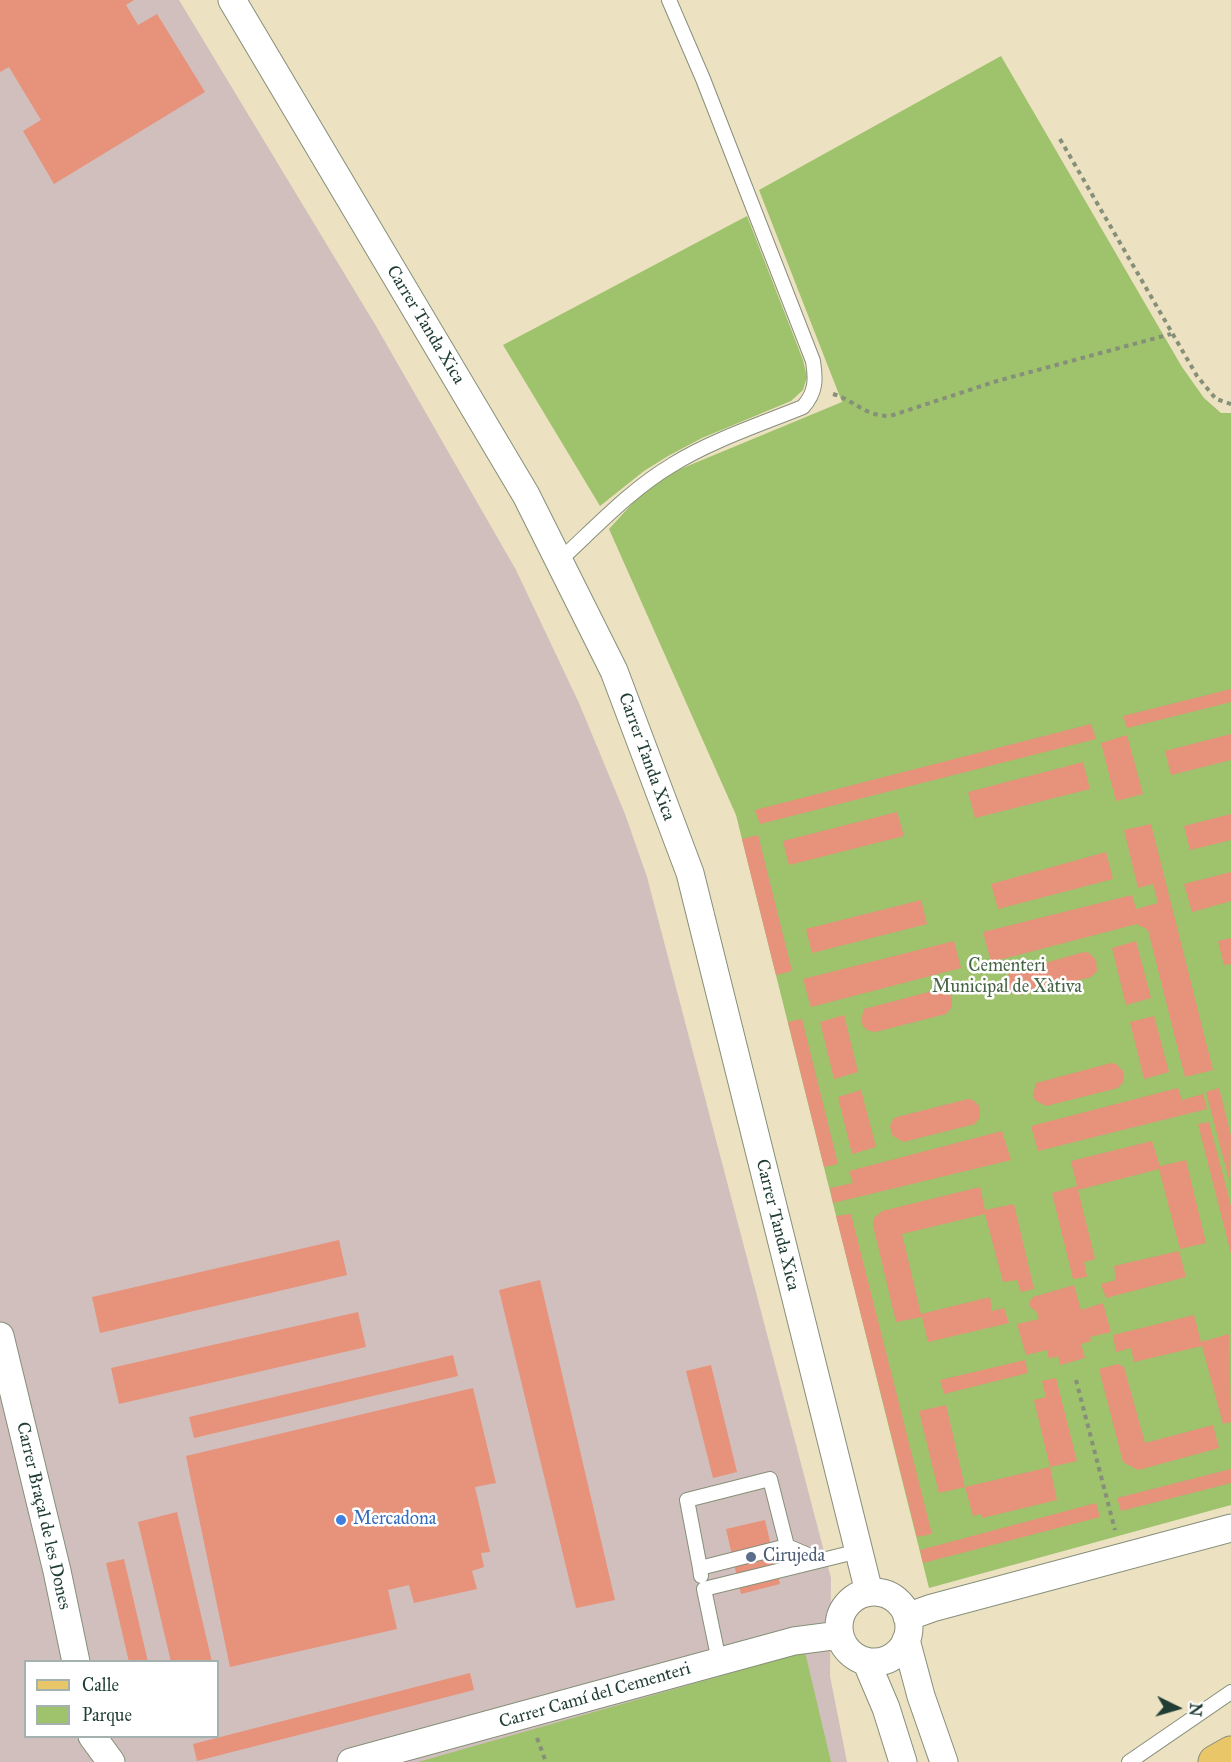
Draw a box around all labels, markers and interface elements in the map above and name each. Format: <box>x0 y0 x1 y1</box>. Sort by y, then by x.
street label: Carrer Tanda Xica <box>381 262 469 388</box>
street label: Carrer Tanda Xica <box>613 690 679 824</box>
park label: Cementeri Municipal de Xàtiva <box>932 956 1082 998</box>
street label: Carrer Tanda Xica <box>750 1157 804 1293</box>
street label: Carrer Braçal de les Dones <box>11 1420 75 1612</box>
place label: Mercadona <box>353 1509 436 1531</box>
marker: Mercadona <box>334 1513 348 1527</box>
place label: Cirujeda <box>763 1546 825 1568</box>
marker: Cirujeda <box>744 1550 758 1564</box>
street label: Carrer Camí del Cementeri <box>497 1658 693 1734</box>
legend <box>24 1660 219 1738</box>
text: Calle <box>82 1674 119 1696</box>
north arrow <box>1147 1678 1207 1738</box>
text: N <box>1185 1702 1205 1717</box>
text: Parque <box>82 1704 132 1726</box>

